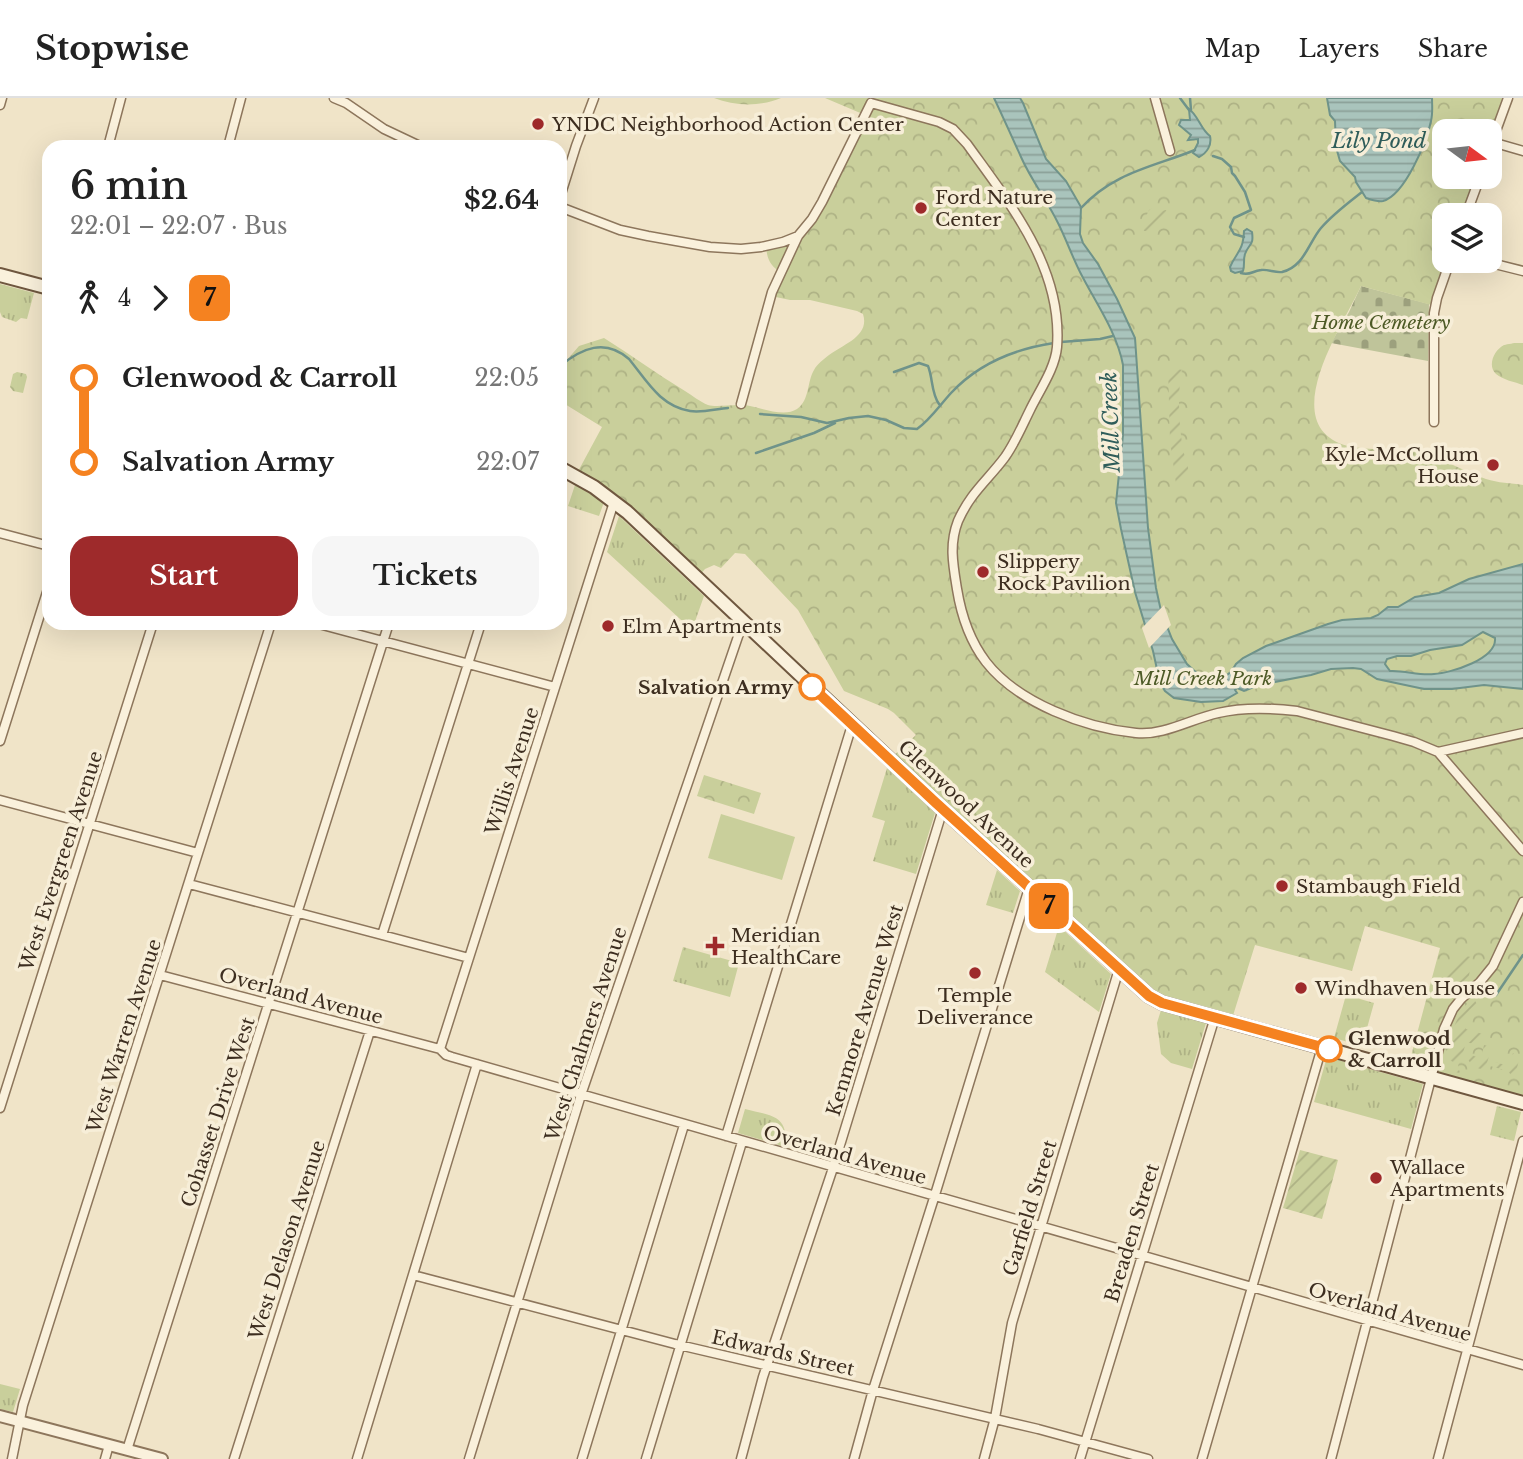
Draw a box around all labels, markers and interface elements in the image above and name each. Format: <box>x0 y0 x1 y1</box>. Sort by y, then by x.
text: Stopwise <box>35 28 189 69</box>
text: Map <box>1205 34 1261 63</box>
text: Layers <box>1299 34 1380 63</box>
text: Share <box>1418 34 1488 63</box>
place label: YNDC Neighborhood Action Center <box>551 113 904 136</box>
marker: YNDC Neighborhood Action Center <box>530 116 546 132</box>
north arrow <box>1432 119 1502 189</box>
map controls <box>1432 119 1502 273</box>
water label: Lily Pond <box>1331 128 1427 154</box>
text: 6 min <box>70 162 188 209</box>
text: $2.64 <box>464 184 539 216</box>
place label: Ford Nature Center <box>935 186 1053 231</box>
marker: Ford Nature Center <box>913 200 929 216</box>
button: layers <box>1432 203 1502 273</box>
text: 22:01 – 22:07 · Bus <box>70 212 287 240</box>
icon: walk <box>70 279 108 317</box>
icon: forward <box>141 279 179 317</box>
text: 7 <box>203 283 216 312</box>
text: 4 <box>118 284 131 312</box>
park label: Home Cemetery <box>1311 311 1451 334</box>
text: Glenwood & Carroll <box>122 362 397 394</box>
text: 22:05 <box>475 364 539 392</box>
water label: Mill Creek <box>1096 371 1126 474</box>
place label: Kyle-McCollum House <box>1325 443 1479 488</box>
text: Salvation Army <box>122 446 334 478</box>
text: 22:07 <box>476 448 539 476</box>
marker: Kyle-McCollum House <box>1485 457 1501 473</box>
button: Start <box>70 536 298 616</box>
button: Tickets <box>312 536 539 616</box>
place label: Slippery Rock Pavilion <box>997 550 1131 595</box>
marker: Slippery Rock Pavilion <box>975 564 991 580</box>
place label: Elm Apartments <box>622 615 782 638</box>
marker: Elm Apartments <box>600 618 616 634</box>
park label: Mill Creek Park <box>1133 667 1272 690</box>
marker: Salvation Army <box>799 674 825 700</box>
place label: Salvation Army <box>638 676 794 699</box>
street label: Willis Avenue <box>480 704 544 839</box>
street label: Glenwood Avenue <box>893 735 1039 873</box>
street label: West Evergreen Avenue <box>14 748 107 975</box>
place label: Stambaugh Field <box>1296 875 1461 898</box>
marker: Stambaugh Field <box>1274 878 1290 894</box>
line badge: 7 <box>1026 883 1072 929</box>
text: 7 <box>1043 891 1055 920</box>
street label: Kenmore Avenue West <box>822 901 908 1119</box>
street label: West Chalmers Avenue <box>540 924 632 1145</box>
place label: Meridian HealthCare <box>731 924 841 969</box>
street label: West Warren Avenue <box>81 936 166 1137</box>
marker: Meridian HealthCare <box>705 936 725 956</box>
street label: Overland Avenue <box>217 963 385 1029</box>
marker: Temple Deliverance <box>967 965 983 981</box>
place label: Windhaven House <box>1314 977 1495 1000</box>
marker: Windhaven House <box>1293 980 1309 996</box>
place label: Temple Deliverance <box>917 984 1033 1029</box>
street label: Cohasset Drive West <box>176 1013 260 1210</box>
place label: Glenwood & Carroll <box>1348 1027 1451 1072</box>
marker: Glenwood & Carroll <box>1316 1036 1342 1062</box>
street label: Overland Avenue <box>761 1121 929 1189</box>
street label: Garfield Street <box>998 1136 1062 1279</box>
street label: West Delason Avenue <box>244 1137 330 1344</box>
place label: Wallace Apartments <box>1389 1156 1505 1201</box>
street label: Breaden Street <box>1100 1160 1164 1305</box>
marker: Wallace Apartments <box>1368 1170 1384 1186</box>
street label: Overland Avenue <box>1306 1278 1474 1346</box>
street label: Edwards Street <box>709 1325 857 1381</box>

